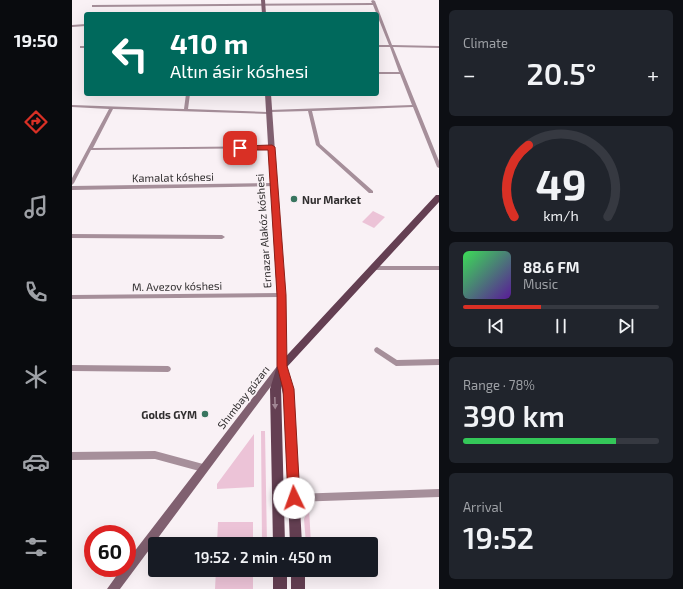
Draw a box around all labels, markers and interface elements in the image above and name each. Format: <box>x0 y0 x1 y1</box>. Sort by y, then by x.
text: 410 m <box>170 26 248 60</box>
icon: left <box>104 28 156 80</box>
text: 19:50 <box>14 29 58 51</box>
text: Climate <box>463 35 508 51</box>
text: 20.5° <box>526 55 596 91</box>
text: Altın ásir kóshesi <box>170 60 309 82</box>
text: − <box>463 61 476 87</box>
text: + <box>647 61 659 87</box>
icon: directions <box>22 108 50 136</box>
pin <box>223 131 257 165</box>
icon: arrive <box>229 137 251 159</box>
text: 49 <box>535 157 587 207</box>
street label: Kamalat kóshesi <box>132 170 214 184</box>
street label: Ernazar Alakóz kóshesi <box>253 173 273 289</box>
icon: music <box>22 193 50 221</box>
place label: Nur Market <box>302 193 362 206</box>
marker: Nur Market <box>289 194 299 204</box>
text: km/h <box>543 206 579 223</box>
text: 88.6 FM <box>523 258 580 276</box>
text: Music <box>523 276 558 292</box>
icon: phone <box>22 278 50 306</box>
street label: M. Avezov kóshesi <box>132 279 222 293</box>
icon: previous <box>485 315 507 337</box>
icon: pause <box>550 315 572 337</box>
icon: next <box>615 315 637 337</box>
icon: climate <box>22 363 50 391</box>
street label: Shımbay gúzarı <box>214 363 272 431</box>
text: Range · 78% <box>463 377 535 393</box>
one-way arrow <box>272 397 278 410</box>
text: 390 km <box>463 397 565 433</box>
place label: Golds GYM <box>141 408 197 421</box>
marker: Golds GYM <box>200 409 210 419</box>
icon: car <box>22 448 50 476</box>
position arrow <box>273 477 315 519</box>
text: Arrival <box>463 499 503 515</box>
text: 19:52 <box>463 519 534 555</box>
speed limit sign: 60 <box>84 525 136 577</box>
icon: filters <box>22 533 50 561</box>
text: 19:52 · 2 min · 450 m <box>194 548 332 566</box>

